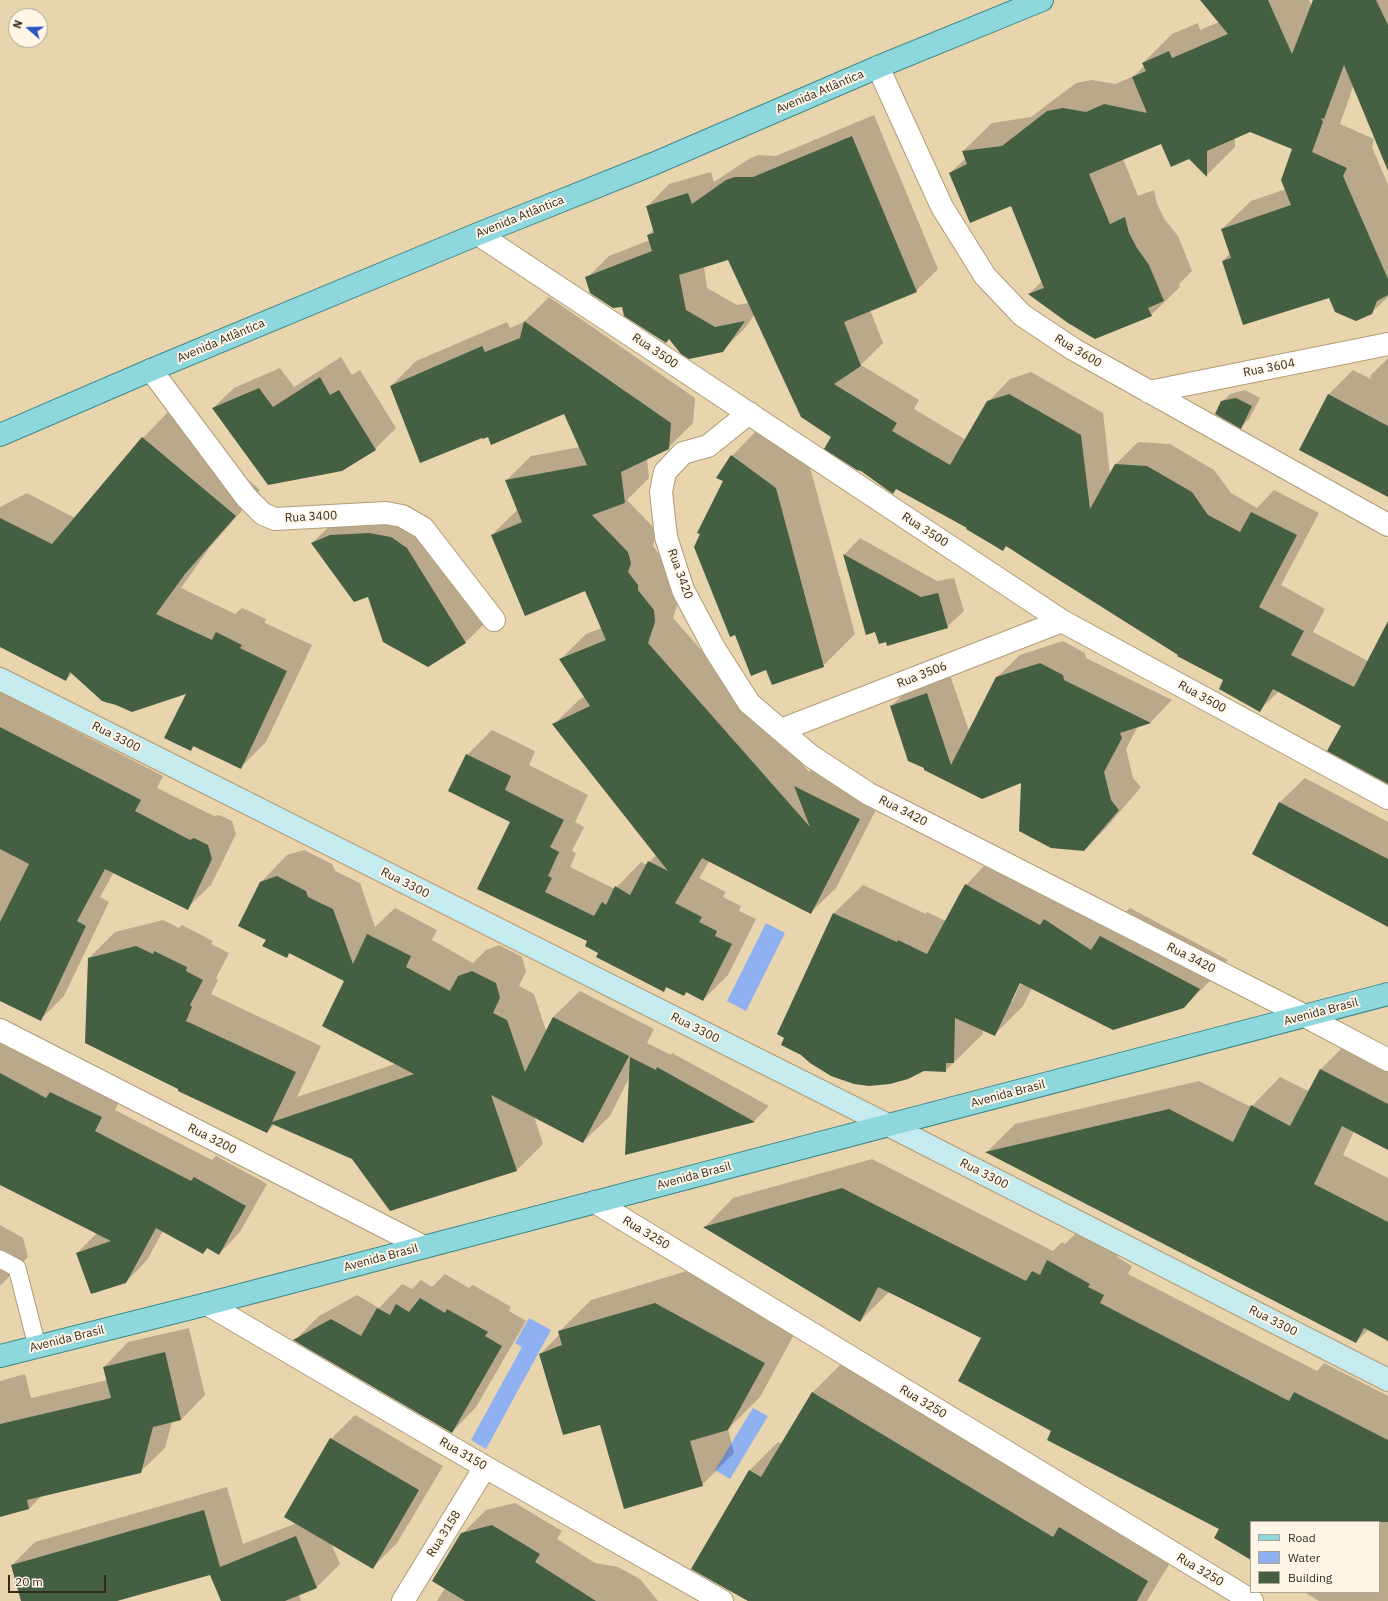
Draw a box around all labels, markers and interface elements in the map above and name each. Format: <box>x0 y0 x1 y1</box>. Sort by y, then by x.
north arrow <box>8 8 48 48</box>
text: N <box>10 18 26 30</box>
street label: Avenida Atlântica <box>774 67 866 117</box>
street label: Avenida Atlântica <box>474 193 566 241</box>
street label: Avenida Atlântica <box>175 316 267 366</box>
street label: Rua 3500 <box>629 330 681 372</box>
street label: Rua 3600 <box>1052 331 1104 371</box>
street label: Rua 3604 <box>1242 356 1296 380</box>
street label: Rua 3400 <box>284 508 338 526</box>
street label: Rua 3500 <box>899 510 951 550</box>
street label: Rua 3420 <box>664 547 696 601</box>
street label: Rua 3506 <box>895 659 949 691</box>
street label: Rua 3500 <box>1176 678 1228 716</box>
street label: Rua 3300 <box>89 719 143 755</box>
street label: Rua 3420 <box>876 793 930 829</box>
street label: Rua 3300 <box>378 865 432 901</box>
street label: Rua 3420 <box>1164 940 1218 976</box>
street label: Avenida Brasil <box>1282 995 1360 1029</box>
street label: Rua 3300 <box>668 1010 722 1046</box>
street label: Avenida Brasil <box>969 1077 1047 1111</box>
street label: Rua 3200 <box>185 1121 239 1157</box>
street label: Rua 3300 <box>957 1156 1011 1192</box>
street label: Avenida Brasil <box>655 1159 733 1193</box>
street label: Rua 3250 <box>620 1213 672 1253</box>
street label: Avenida Brasil <box>342 1241 420 1275</box>
street label: Rua 3300 <box>1246 1303 1300 1339</box>
street label: Avenida Brasil <box>28 1323 106 1355</box>
street label: Rua 3250 <box>897 1382 949 1422</box>
street label: Rua 3150 <box>437 1435 489 1473</box>
street label: Rua 3158 <box>424 1508 464 1560</box>
legend <box>1250 1521 1380 1593</box>
text: Road <box>1288 1530 1316 1545</box>
street label: Rua 3250 <box>1174 1550 1226 1590</box>
text: Water <box>1288 1550 1320 1565</box>
scale bar <box>10 1567 108 1593</box>
text: Building <box>1288 1570 1332 1585</box>
text: 20 m <box>15 1574 43 1589</box>

